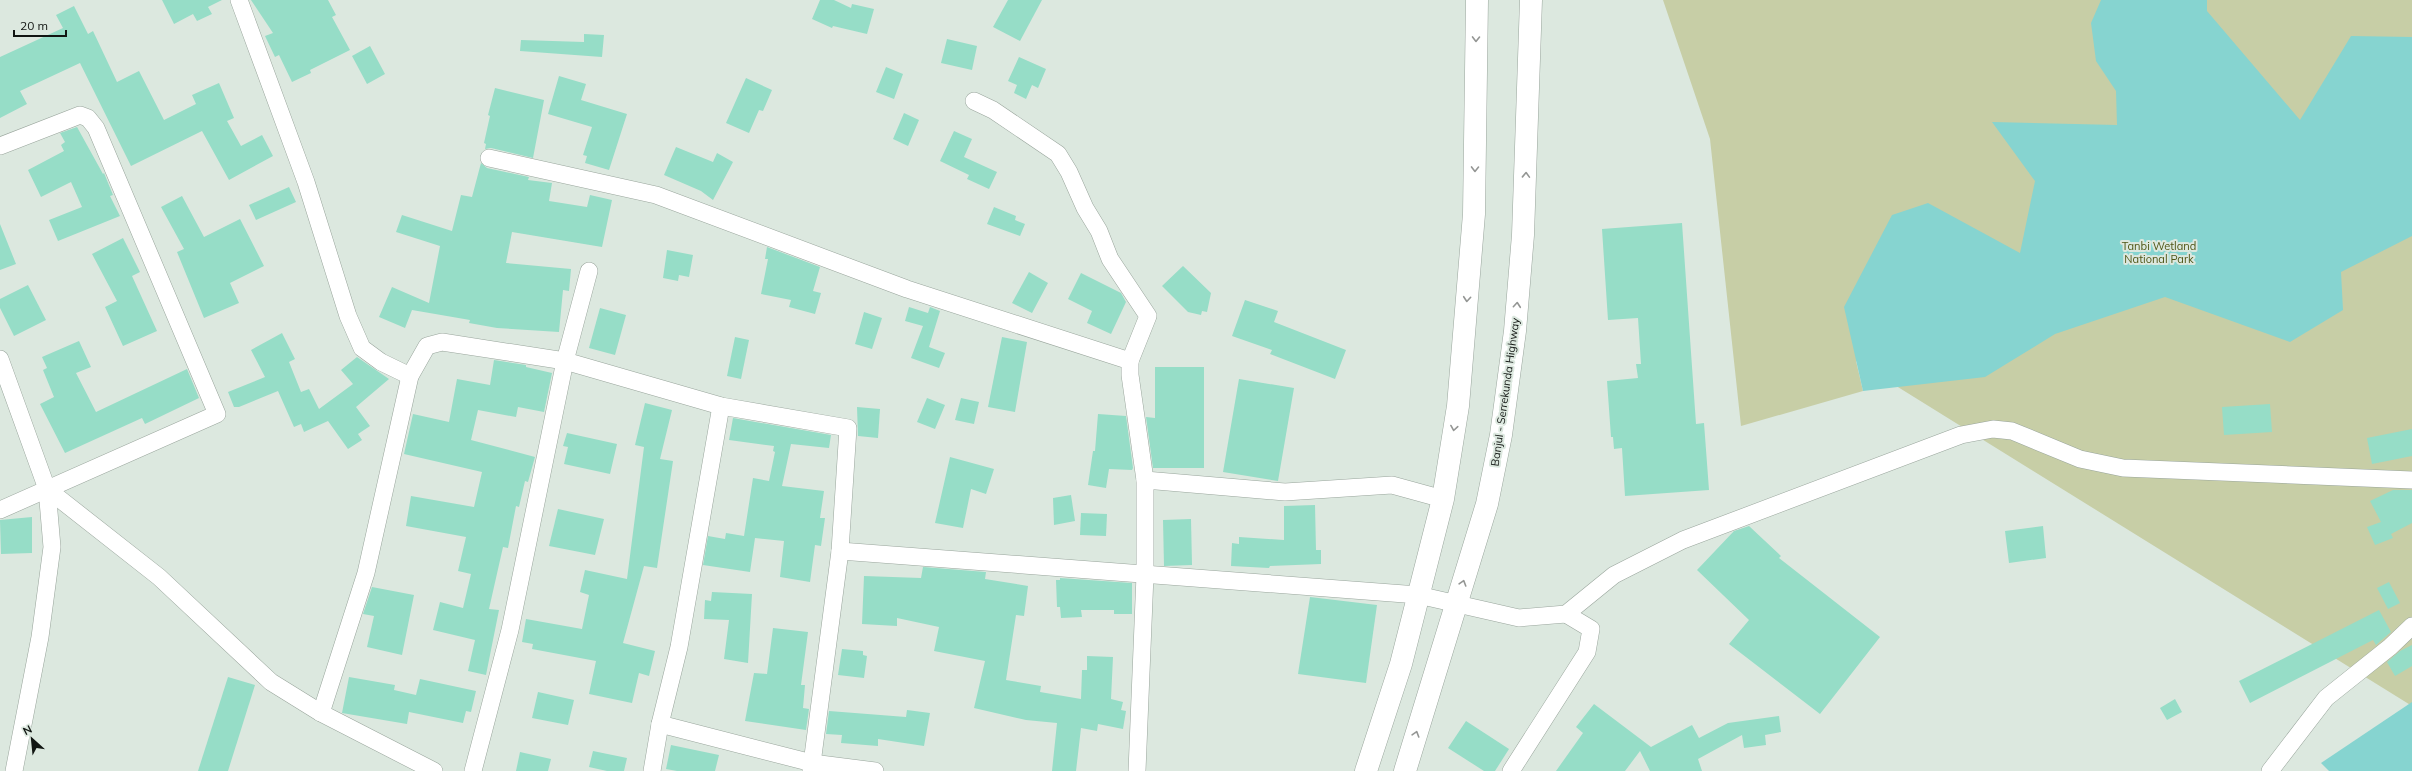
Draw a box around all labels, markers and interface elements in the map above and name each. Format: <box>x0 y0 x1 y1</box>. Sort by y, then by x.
scale bar <box>14 12 66 38</box>
text: 20 m <box>20 18 48 33</box>
one-way arrow <box>1472 36 1481 42</box>
one-way arrow <box>1471 166 1479 172</box>
one-way arrow <box>1521 172 1530 178</box>
park label: Tanbi Wetland National Park <box>2122 239 2196 266</box>
one-way arrow <box>1462 296 1471 302</box>
one-way arrow <box>1512 302 1521 308</box>
street label: Banjul - Serrekunda Highway <box>1488 317 1522 467</box>
one-way arrow <box>1450 425 1459 431</box>
one-way arrow <box>1458 579 1467 586</box>
north arrow <box>12 719 52 759</box>
text: N <box>21 722 34 738</box>
one-way arrow <box>1411 730 1420 737</box>

